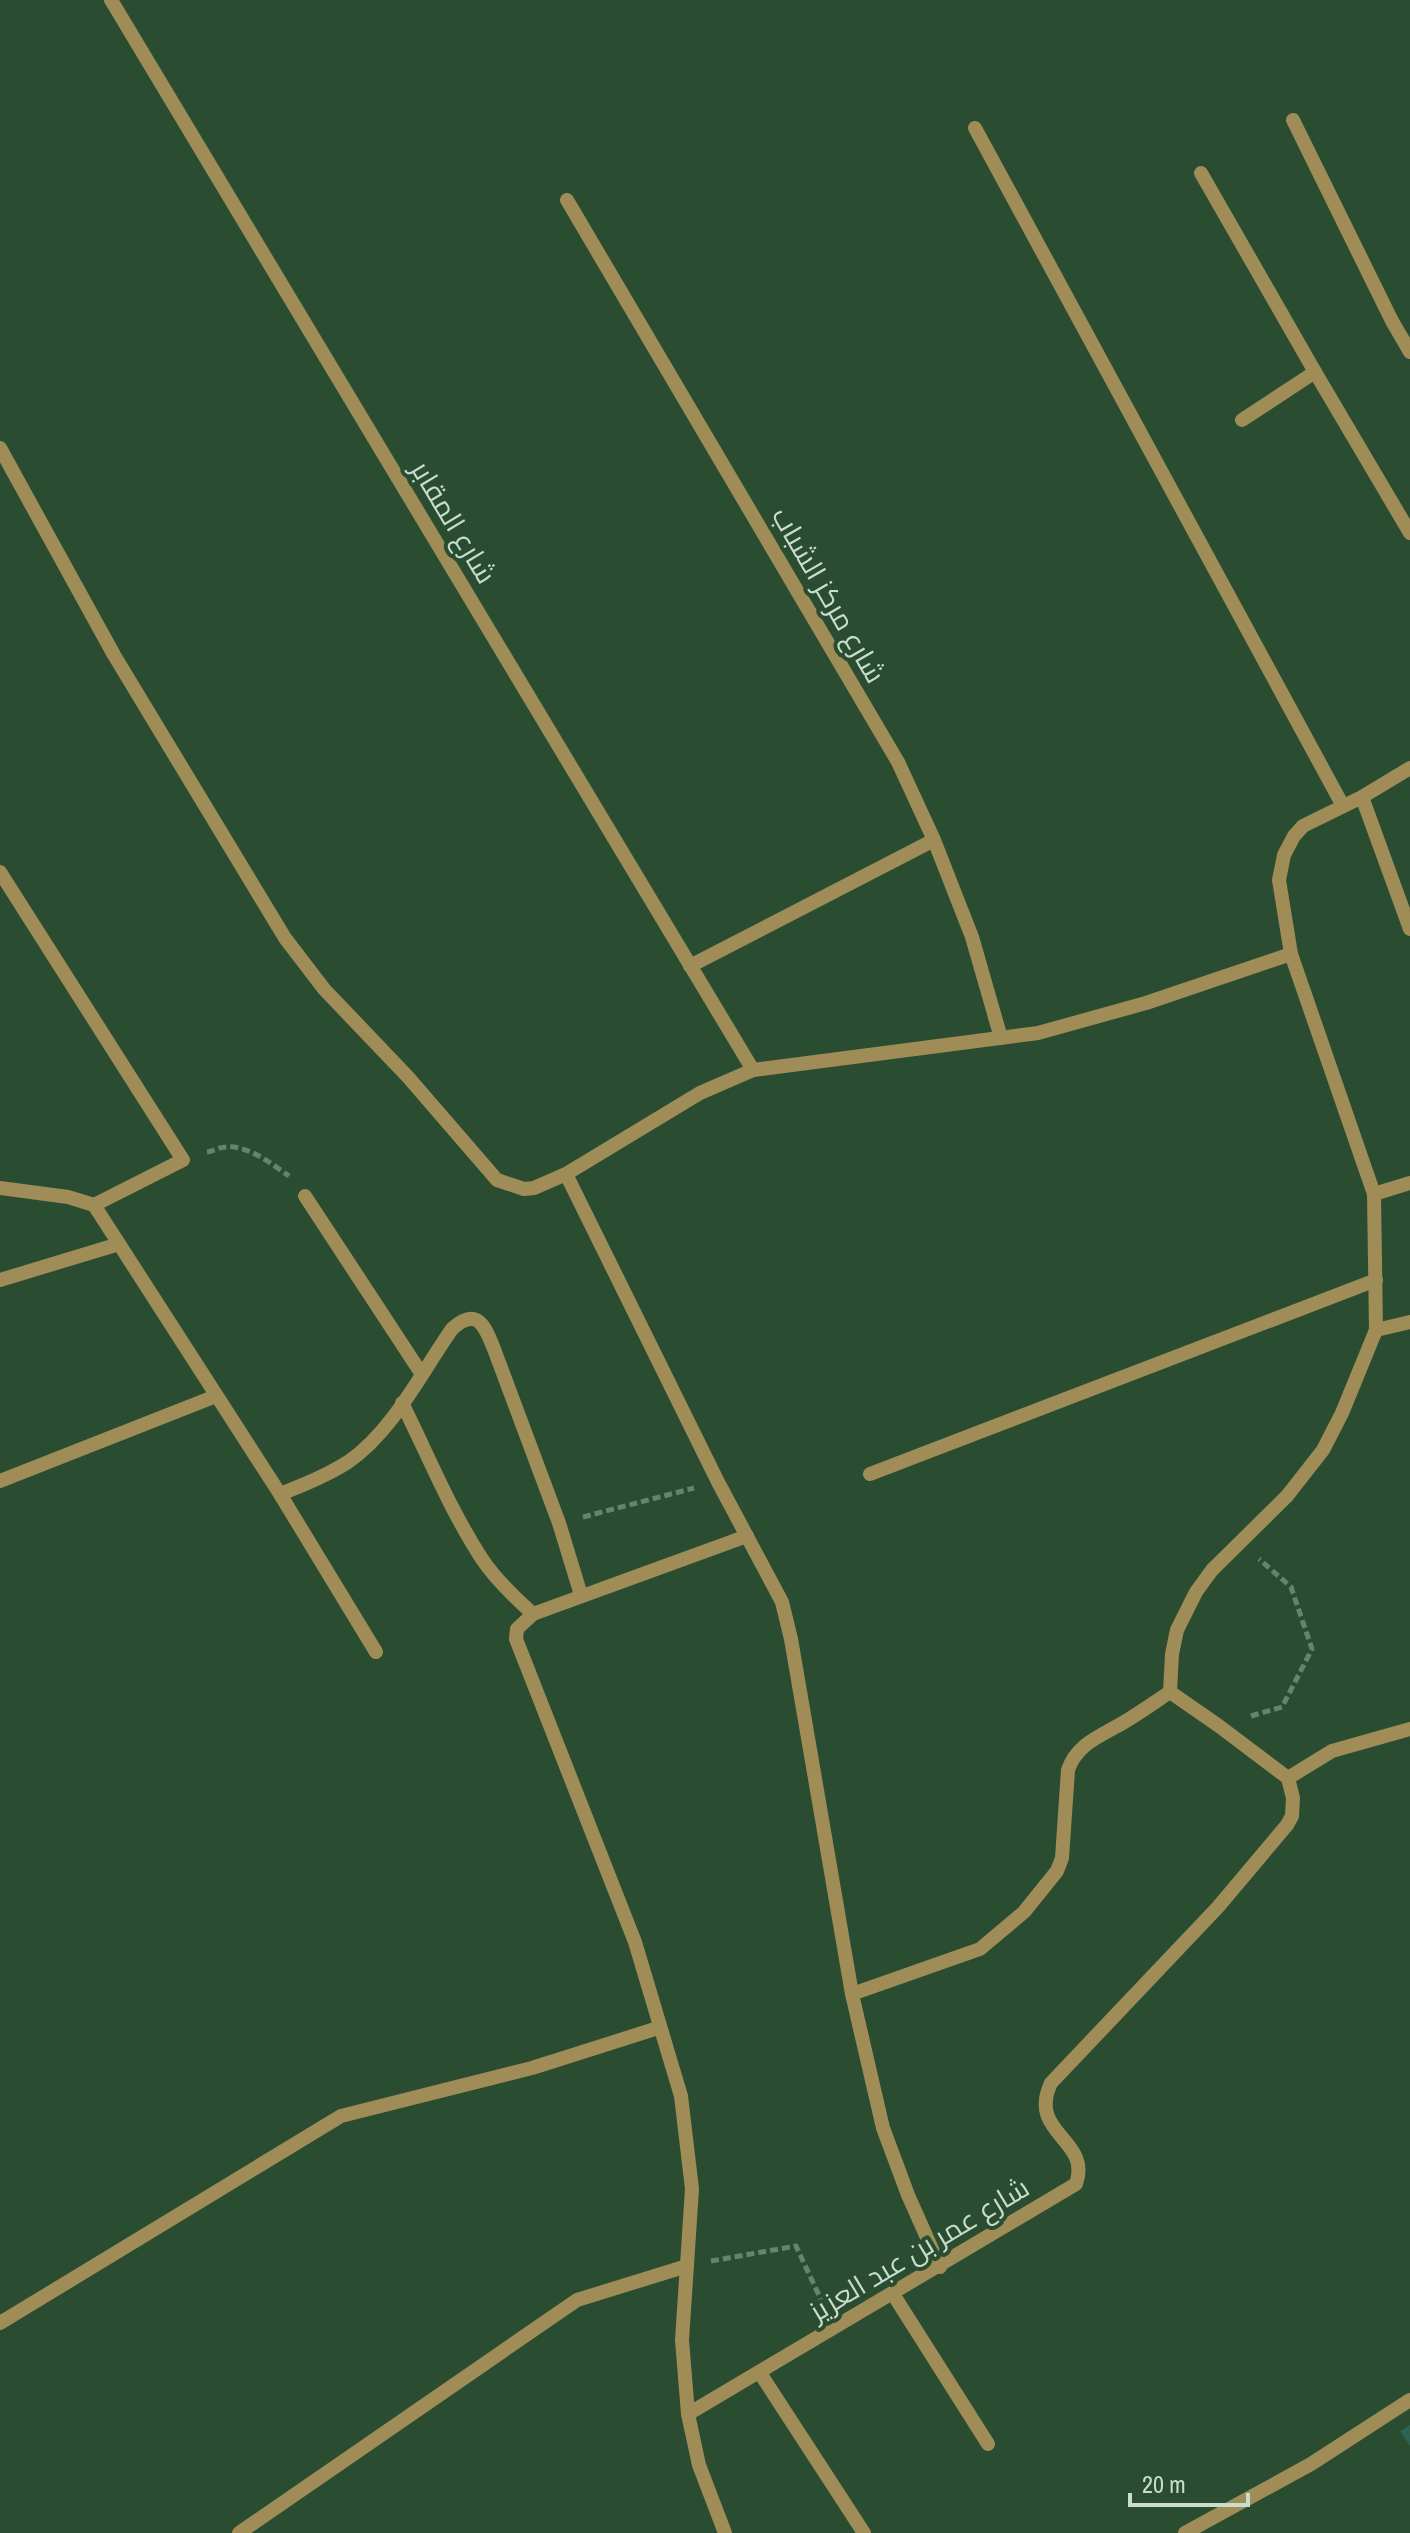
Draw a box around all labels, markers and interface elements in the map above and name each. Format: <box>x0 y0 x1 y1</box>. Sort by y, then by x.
street label: شارع المقابر <box>401 452 506 590</box>
street label: شارع مركز الشباب <box>763 500 895 690</box>
street label: شارع عمر بن عبد العزيز <box>800 2168 1036 2331</box>
scale bar <box>1130 2457 1248 2507</box>
text: 20 m <box>1142 2468 1186 2500</box>

